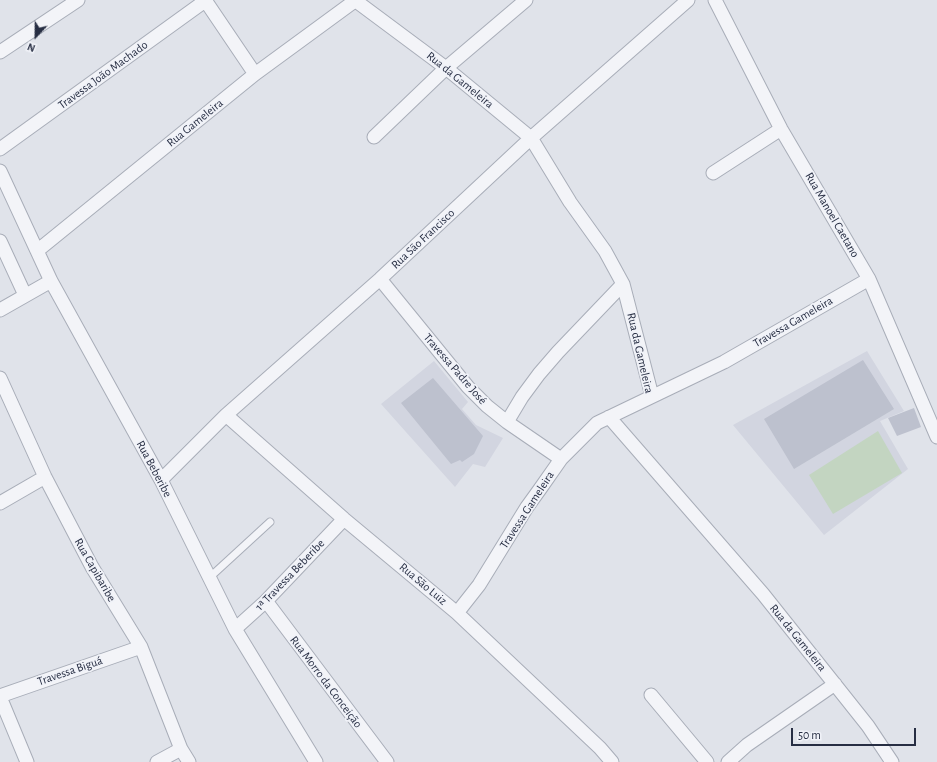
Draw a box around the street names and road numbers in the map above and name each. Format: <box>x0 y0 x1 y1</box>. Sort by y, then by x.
street label: Travessa João Machado <box>55 38 151 112</box>
street label: Rua da Gameleira <box>424 49 496 111</box>
street label: Rua Gameleira <box>164 96 226 150</box>
street label: Rua Manoel Caetano <box>802 170 862 260</box>
street label: Rua São Francisco <box>388 206 458 272</box>
street label: Travessa Gameleira <box>751 293 835 351</box>
street label: Rua da Gameleira <box>624 311 656 395</box>
street label: Travessa Padre José <box>420 331 490 407</box>
street label: Rua Beberibe <box>133 438 175 500</box>
street label: Travessa Gameleira <box>497 469 557 551</box>
street label: Rua Capibaribe <box>71 536 119 604</box>
street label: 1ᵃ Travessa Beberibe <box>252 536 328 614</box>
street label: Rua São Luiz <box>396 560 450 608</box>
street label: Rua da Gameleira <box>767 602 829 674</box>
street label: Rua Morro da Conceição <box>287 633 365 731</box>
street label: Travessa Biguá <box>36 653 104 689</box>

